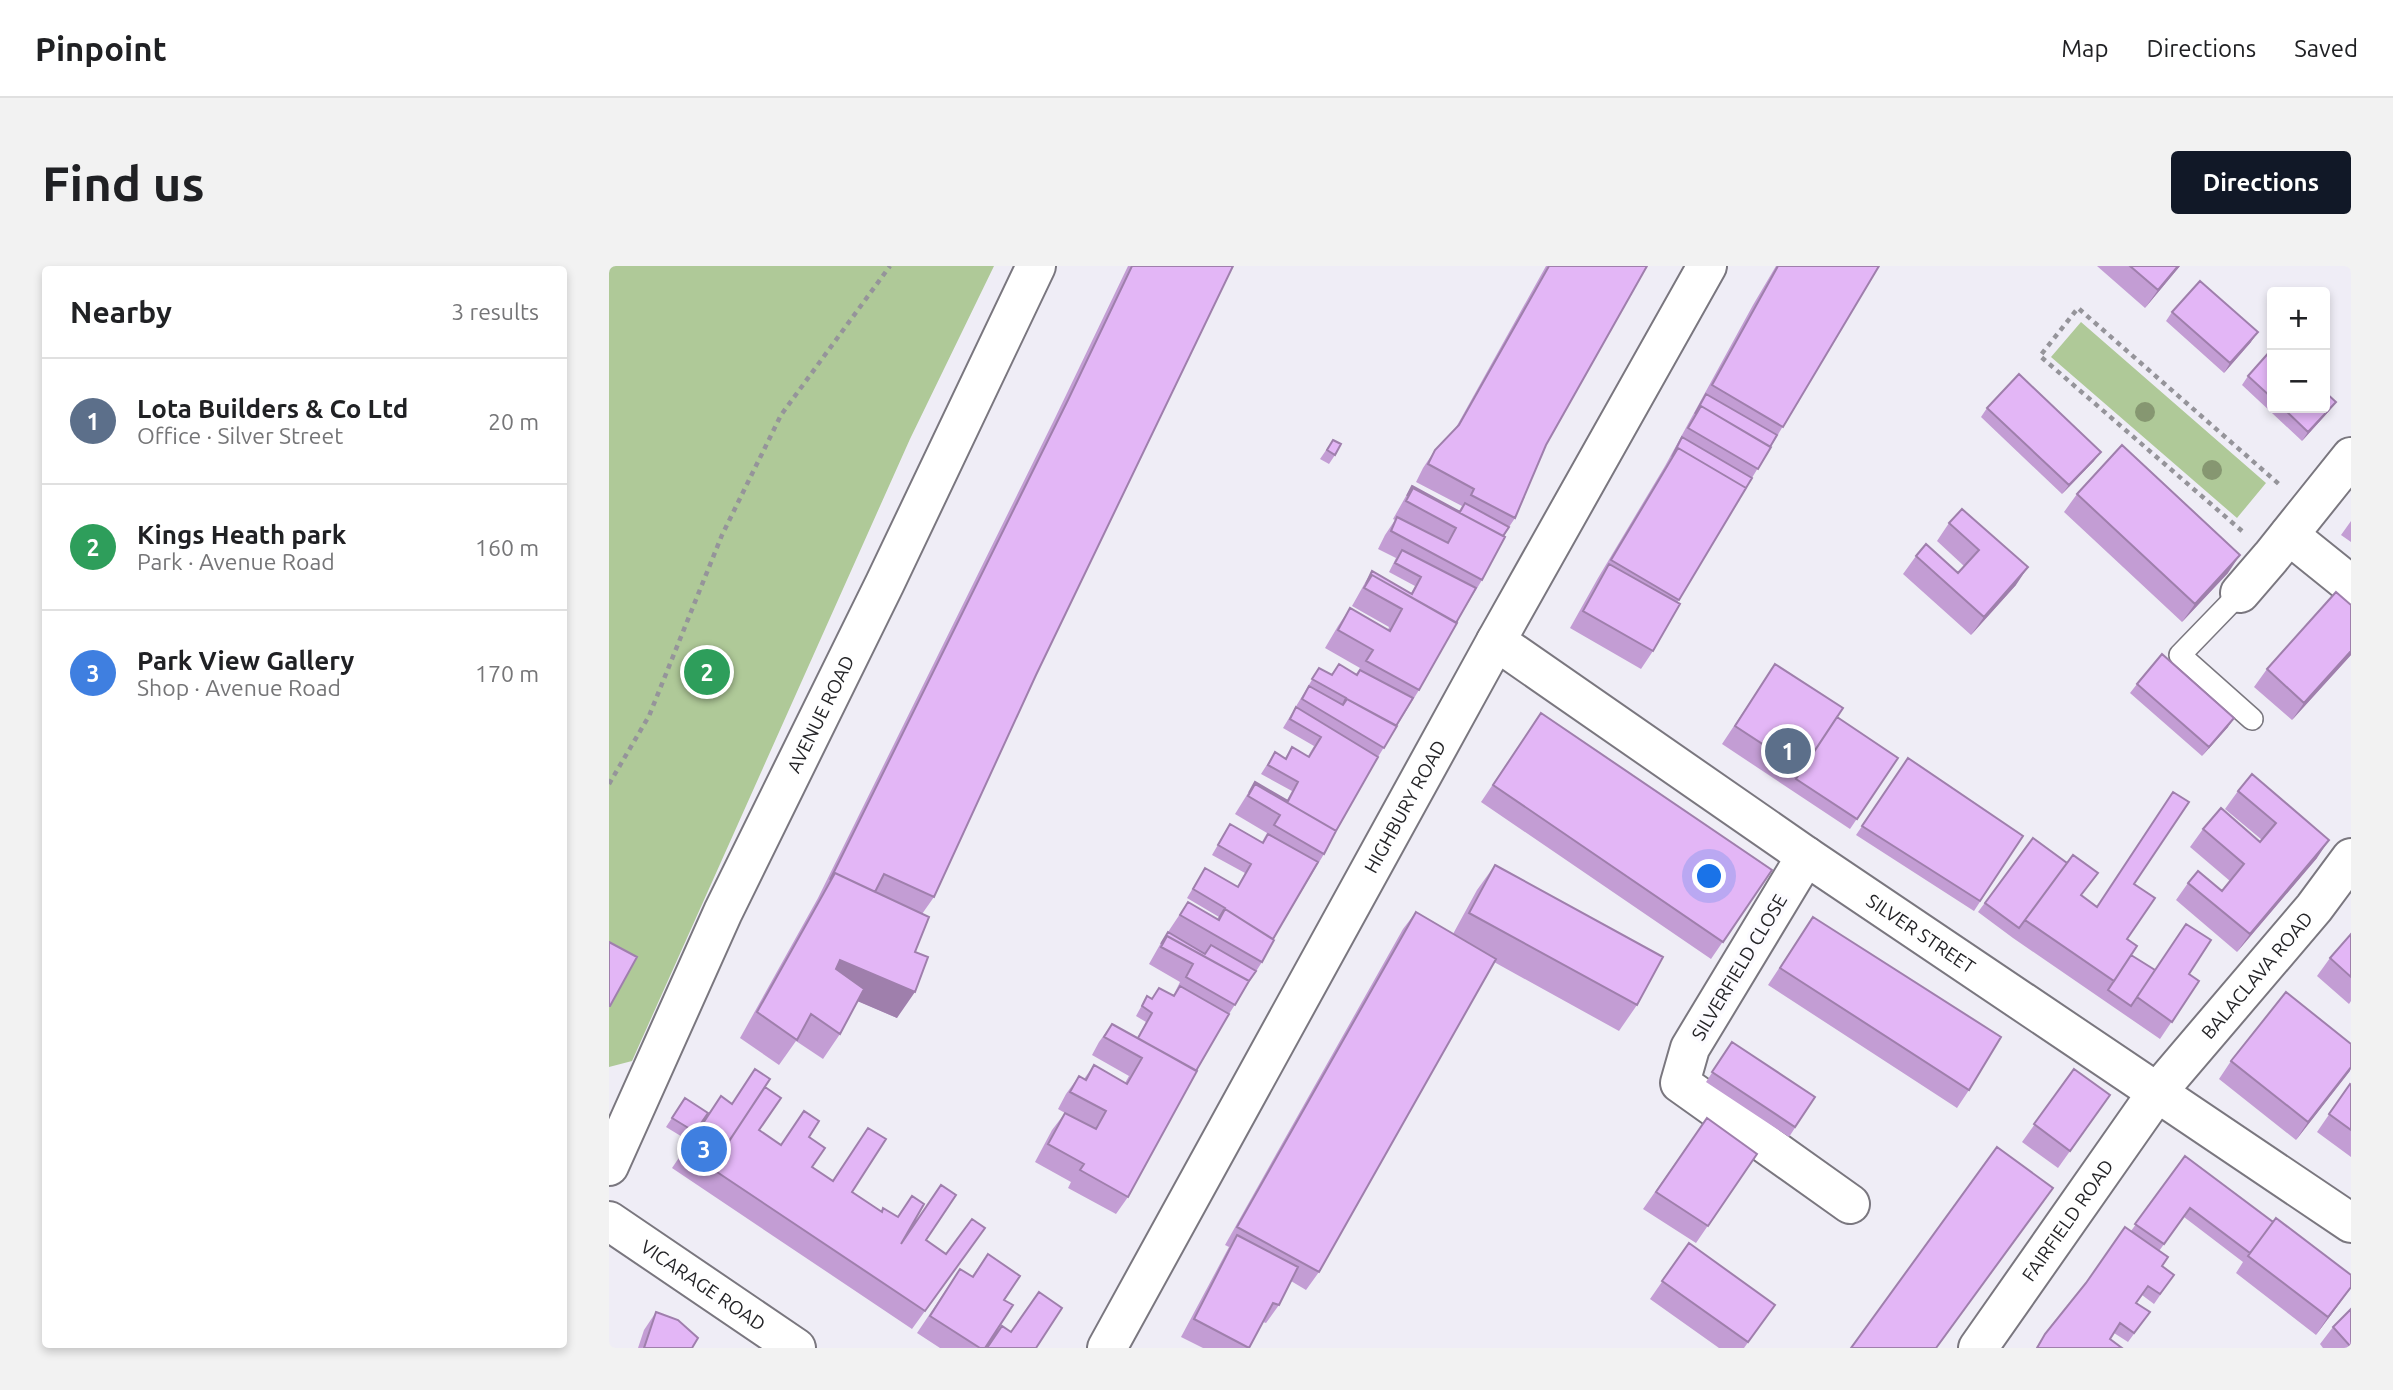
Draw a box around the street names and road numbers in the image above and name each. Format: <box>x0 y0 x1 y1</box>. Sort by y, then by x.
street label: AVENUE ROAD <box>782 652 859 776</box>
street label: HIGHBURY ROAD <box>1360 736 1450 877</box>
street label: SILVER STREET <box>1863 889 1980 978</box>
street label: SILVERFIELD CLOSE <box>1687 890 1791 1044</box>
street label: BALACLAVA ROAD <box>2196 907 2317 1043</box>
street label: FAIRFIELD ROAD <box>2017 1155 2118 1285</box>
street label: VICARAGE ROAD <box>637 1235 770 1335</box>

